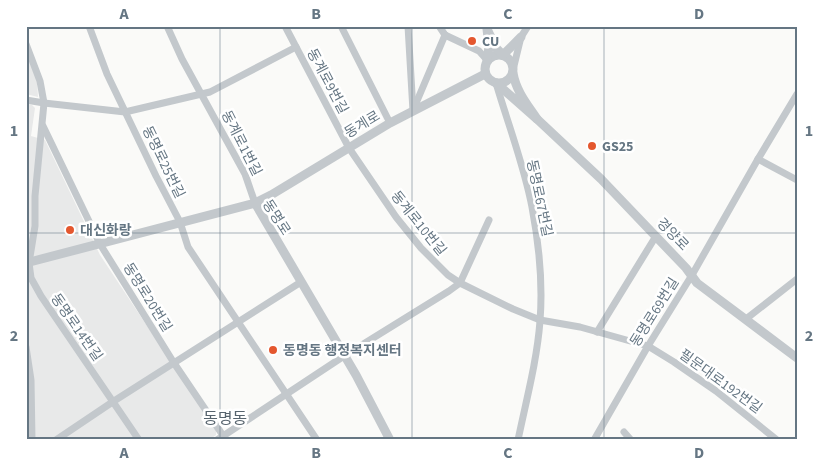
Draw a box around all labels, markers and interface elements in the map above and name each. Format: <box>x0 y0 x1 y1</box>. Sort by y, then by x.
text: A <box>118 3 129 25</box>
text: B <box>311 3 321 25</box>
text: C <box>503 3 513 25</box>
text: D <box>694 3 704 25</box>
place label: CU <box>482 32 499 52</box>
marker: CU <box>466 35 478 47</box>
street label: 동계로9번길 <box>302 45 353 118</box>
street label: 동계로 <box>341 106 384 143</box>
street label: 동계로1번길 <box>216 107 266 180</box>
text: 1 <box>10 120 18 142</box>
text: 1 <box>805 120 813 142</box>
street label: 동명로25번길 <box>137 123 189 202</box>
place label: GS25 <box>602 137 634 157</box>
marker: GS25 <box>586 140 598 152</box>
street label: 동명로67번길 <box>521 158 557 239</box>
street label: 동계로10번길 <box>386 187 451 260</box>
street label: 동명로 <box>257 196 295 239</box>
street label: 경양로 <box>652 214 693 256</box>
place label: 대신화랑 <box>80 221 132 241</box>
marker: 대신화랑 <box>64 224 76 236</box>
street label: 동명로20번길 <box>118 259 176 336</box>
street label: 동명로69번길 <box>626 274 684 351</box>
street label: 동명로14번길 <box>46 290 107 365</box>
text: 2 <box>10 325 18 347</box>
text: 2 <box>805 325 813 347</box>
place label: 동명동 행정복지센터 <box>283 341 402 361</box>
marker: 동명동 행정복지센터 <box>267 344 279 356</box>
street label: 필문대로192번길 <box>675 345 766 419</box>
district label: 동명동 <box>203 408 247 430</box>
text: A <box>118 442 129 464</box>
text: B <box>311 442 321 464</box>
text: C <box>503 442 513 464</box>
text: D <box>694 442 704 464</box>

